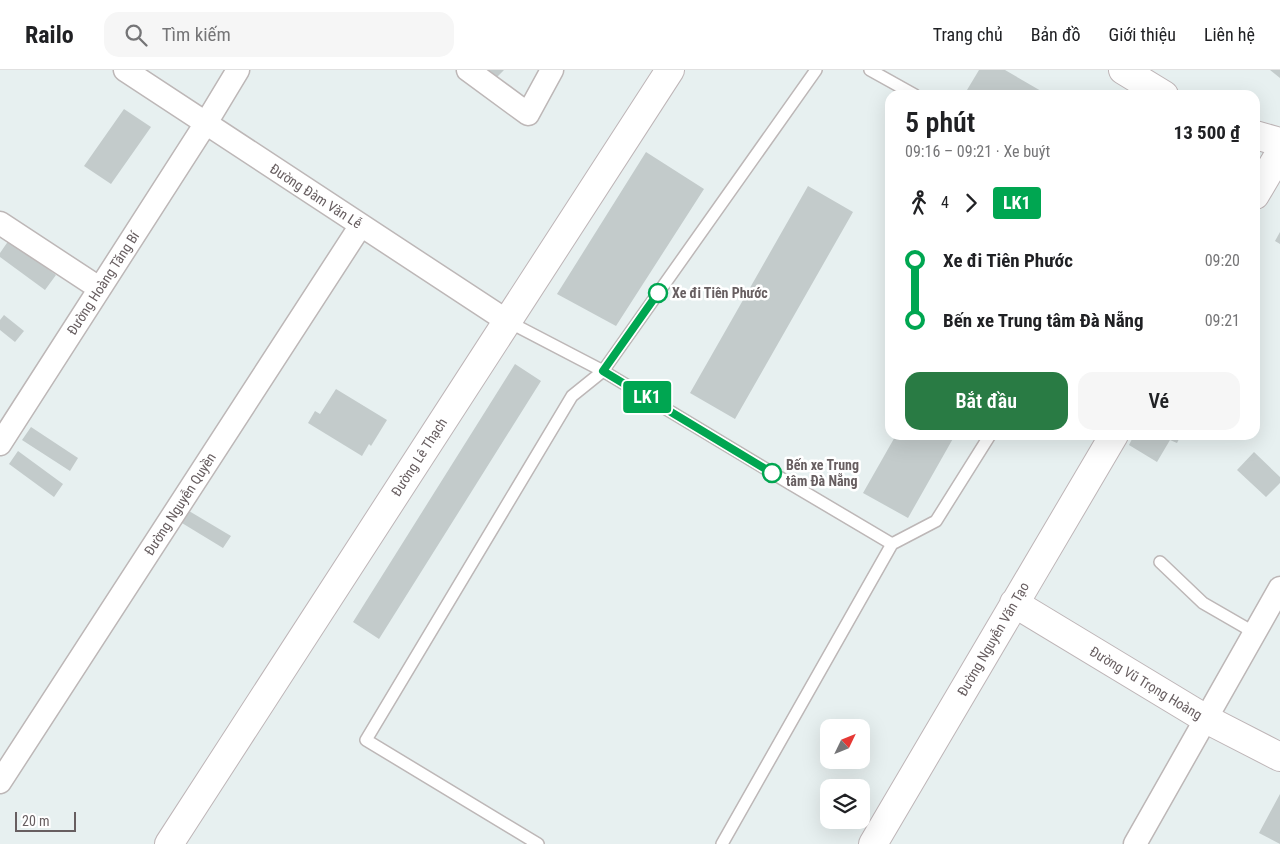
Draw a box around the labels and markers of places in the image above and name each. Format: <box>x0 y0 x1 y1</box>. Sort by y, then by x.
marker: Xe đi Tiên Phước <box>648 283 668 303</box>
place label: Xe đi Tiên Phước <box>672 285 768 301</box>
place label: Bến xe Trung tâm Đà Nẵng <box>786 457 859 489</box>
marker: Bến xe Trung tâm Đà Nẵng <box>762 463 782 483</box>

